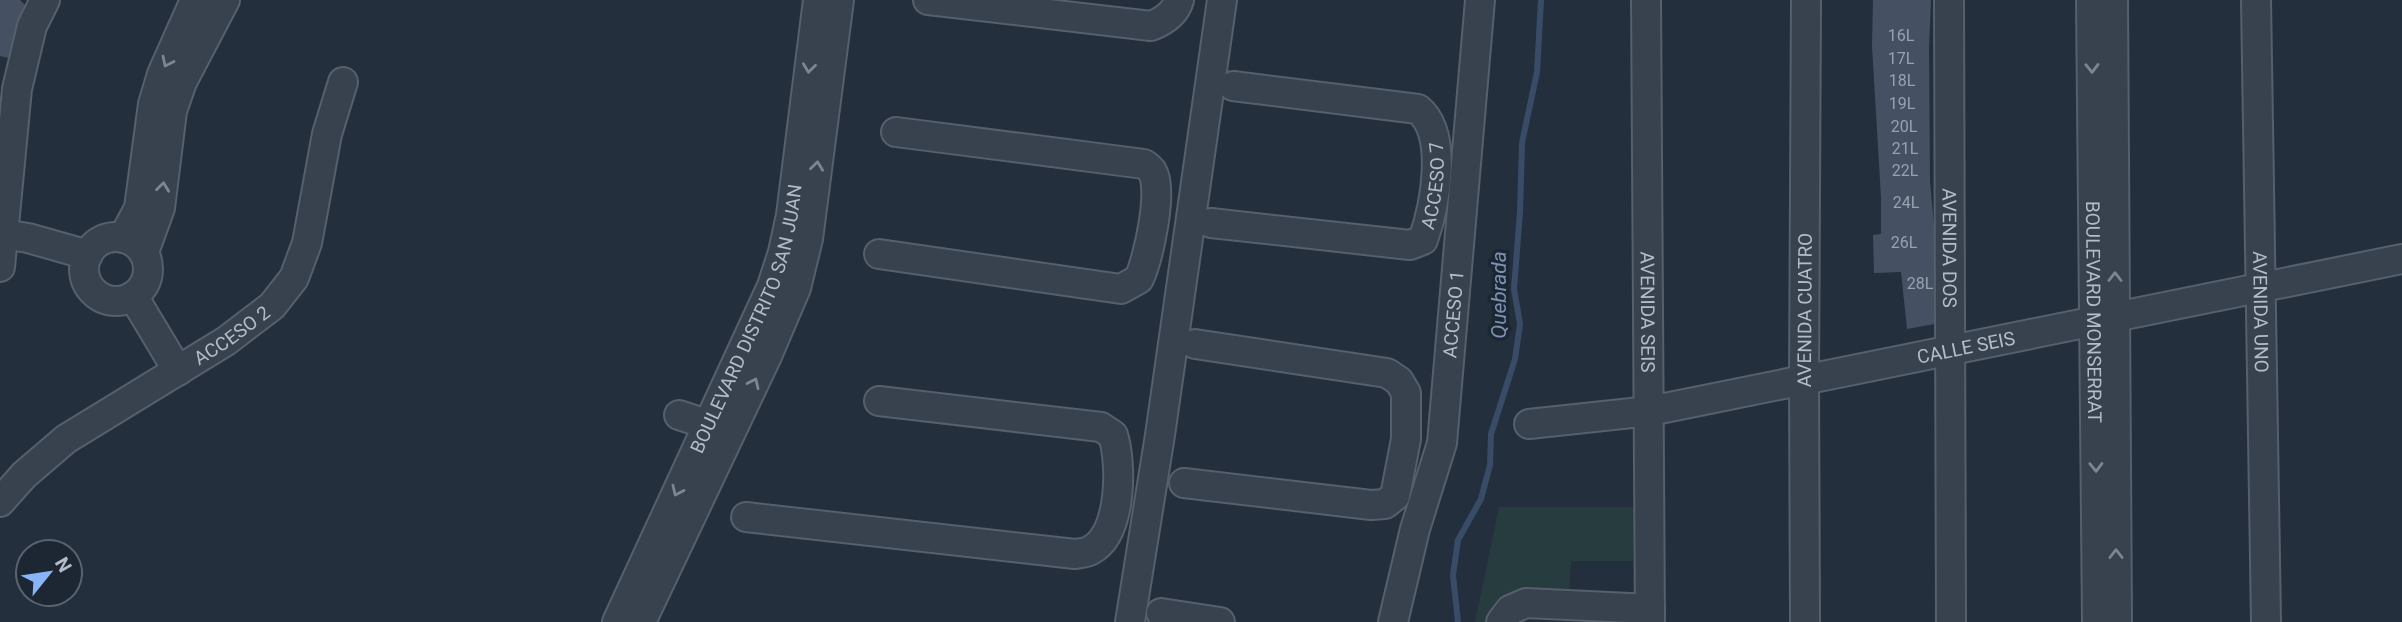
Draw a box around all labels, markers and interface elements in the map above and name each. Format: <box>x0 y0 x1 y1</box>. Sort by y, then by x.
house number: 16L <box>1888 26 1915 45</box>
house number: 17L <box>1888 49 1915 68</box>
one-way arrow <box>162 55 176 67</box>
one-way arrow <box>802 62 817 74</box>
one-way arrow <box>2084 63 2100 74</box>
house number: 18L <box>1889 71 1916 90</box>
house number: 19L <box>1889 94 1916 113</box>
house number: 20L <box>1891 117 1918 136</box>
house number: 21L <box>1892 139 1919 158</box>
street label: ACCESO 7 <box>1416 140 1448 232</box>
one-way arrow <box>810 160 825 172</box>
house number: 22L <box>1892 161 1919 180</box>
one-way arrow <box>155 181 170 193</box>
street label: BOULEVARD DISTRITO SAN JUAN <box>685 183 806 457</box>
street label: AVENIDA DOS <box>1938 188 1961 308</box>
house number: 24L <box>1893 193 1920 212</box>
street label: BOULEVARD MONSERRAT <box>2081 201 2107 423</box>
street label: AVENIDA CUATRO <box>1792 233 1816 387</box>
house number: 26L <box>1891 233 1918 252</box>
water label: Quebrada <box>1487 251 1511 339</box>
street label: AVENIDA SEIS <box>1636 251 1660 373</box>
street label: AVENIDA UNO <box>2249 251 2273 373</box>
street label: ACCESO 1 <box>1438 270 1468 359</box>
one-way arrow <box>2107 272 2123 282</box>
house number: 28L <box>1907 274 1934 293</box>
street label: ACCESO 2 <box>189 301 274 370</box>
street label: CALLE SEIS <box>1915 326 2017 368</box>
one-way arrow <box>745 378 759 390</box>
one-way arrow <box>2088 462 2103 473</box>
one-way arrow <box>671 484 685 496</box>
north arrow <box>14 538 84 608</box>
one-way arrow <box>2109 548 2124 559</box>
text: N <box>50 553 77 576</box>

